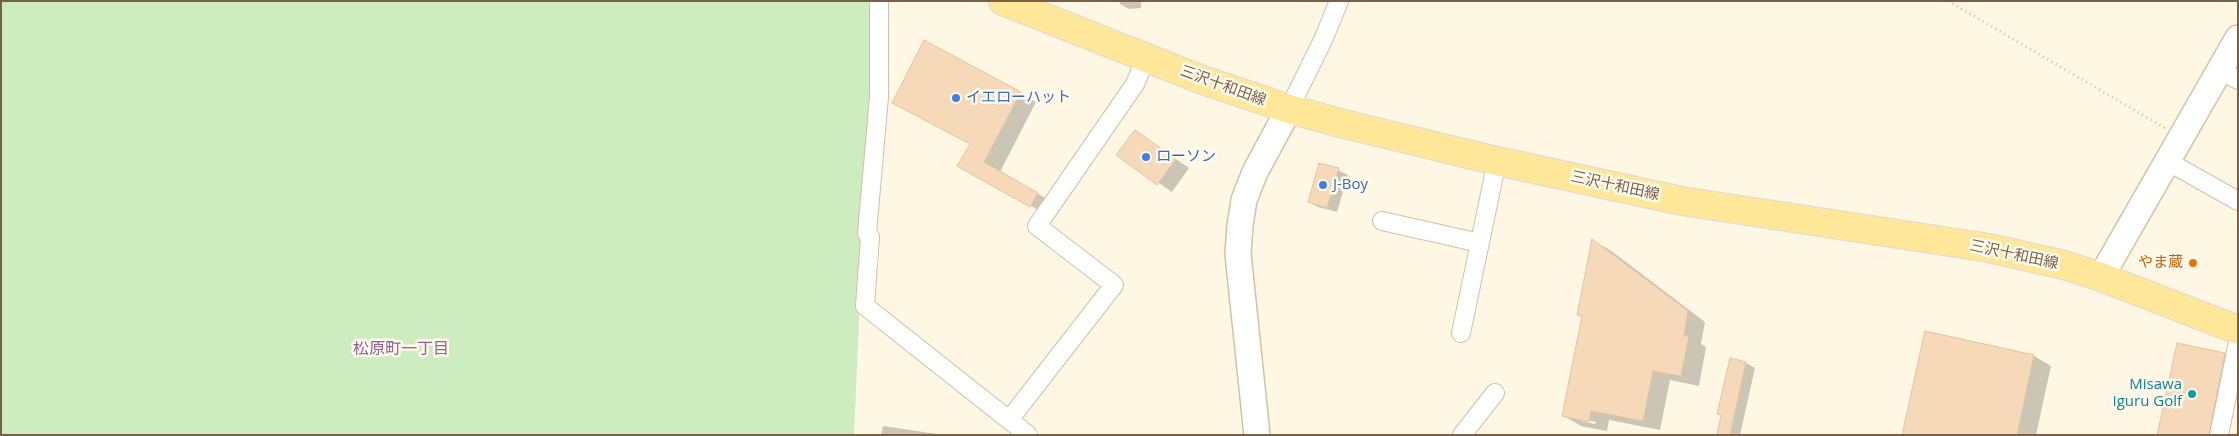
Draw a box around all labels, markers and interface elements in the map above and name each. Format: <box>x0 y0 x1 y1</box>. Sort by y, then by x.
street label: 三沢十和田線 <box>1178 62 1268 110</box>
place label: イエローハット <box>966 89 1071 107</box>
marker: イエローハット <box>950 92 962 104</box>
place label: ローソン <box>1156 148 1216 166</box>
marker: ローソン <box>1140 151 1152 163</box>
street label: 三沢十和田線 <box>1569 168 1661 204</box>
place label: J-Boy <box>1333 176 1368 194</box>
marker: J-Boy <box>1317 179 1329 191</box>
street label: 三沢十和田線 <box>1968 237 2060 273</box>
place label: やま蔵 <box>2138 254 2183 272</box>
marker: やま蔵 <box>2187 257 2199 269</box>
district label: 松原町一丁目 <box>353 339 449 359</box>
place label: Misawa Iguru Golf <box>2112 376 2182 411</box>
marker: Misawa Iguru Golf <box>2186 388 2198 400</box>

